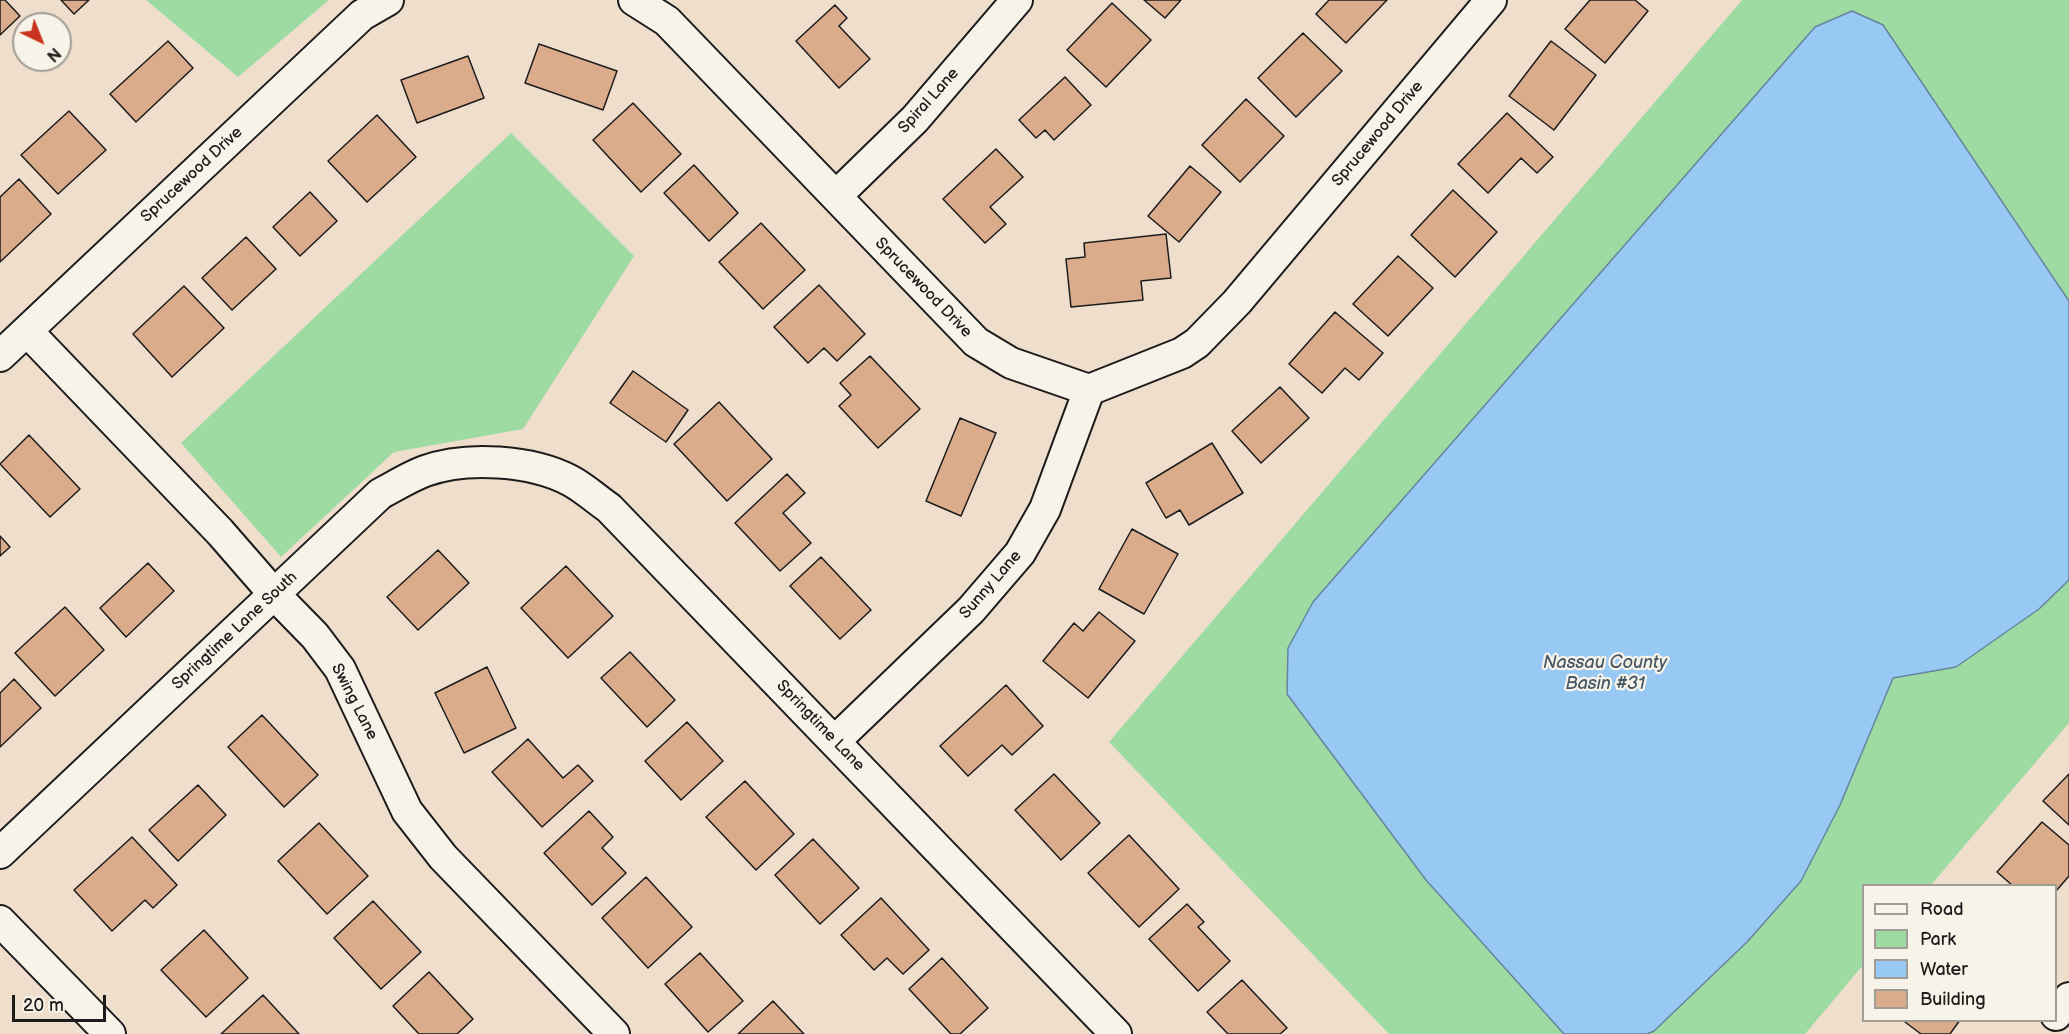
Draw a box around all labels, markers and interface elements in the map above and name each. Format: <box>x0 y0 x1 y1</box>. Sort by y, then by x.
north arrow <box>12 12 72 72</box>
text: N <box>42 43 64 65</box>
street label: Spiral Lane <box>895 64 963 138</box>
street label: Sprucewood Drive <box>1328 77 1428 191</box>
street label: Sprucewood Drive <box>137 123 247 227</box>
street label: Sprucewood Drive <box>870 234 976 342</box>
street label: Sunny Lane <box>956 547 1026 623</box>
street label: Springtime Lane South <box>168 568 302 694</box>
water label: Nassau County Basin #31 <box>1543 652 1667 694</box>
street label: Swing Lane <box>327 661 381 743</box>
street label: Springtime Lane <box>772 677 868 775</box>
legend <box>1862 884 2057 1022</box>
text: Road <box>1920 899 1964 920</box>
text: Park <box>1920 929 1956 950</box>
text: Water <box>1920 959 1968 980</box>
scale bar <box>15 983 110 1021</box>
text: Building <box>1920 989 1986 1010</box>
text: 20 m <box>23 995 64 1016</box>

